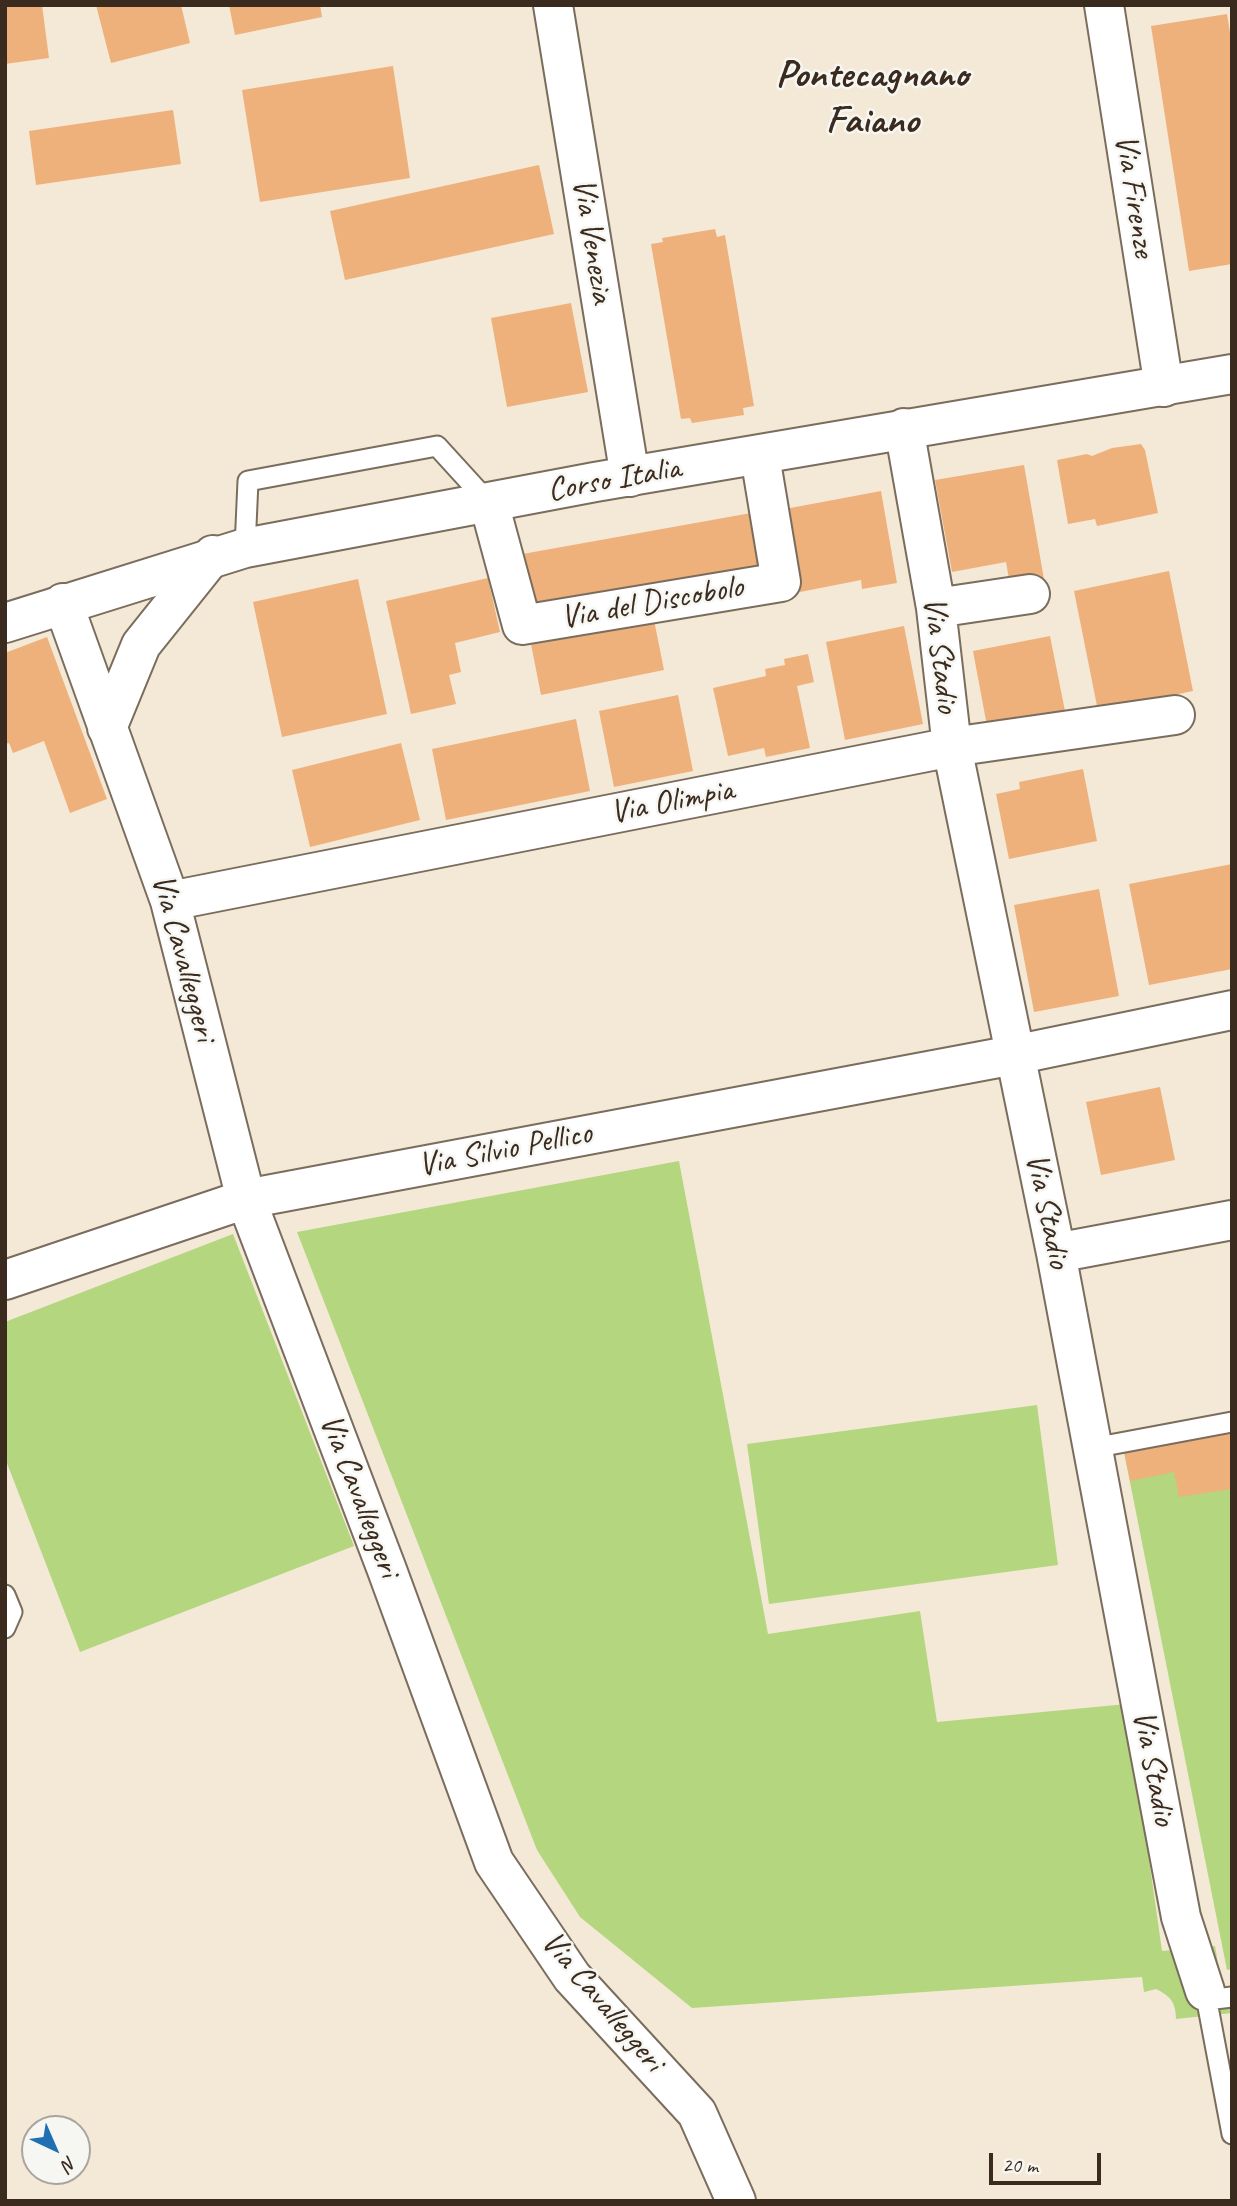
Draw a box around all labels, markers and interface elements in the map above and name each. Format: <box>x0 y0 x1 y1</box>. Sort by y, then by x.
district label: Pontecagnano Faiano <box>776 52 968 146</box>
street label: Via Firenze <box>1105 132 1163 260</box>
street label: Via Venezia <box>563 176 621 306</box>
street label: Corso Italia <box>545 449 683 511</box>
street label: Via del Discobolo <box>558 568 746 638</box>
street label: Via Stadio <box>913 595 967 715</box>
street label: Via Olimpia <box>607 771 737 833</box>
street label: Via Cavalleggeri <box>142 870 224 1046</box>
street label: Via Silvio Pellico <box>415 1114 595 1186</box>
street label: Via Stadio <box>1016 1150 1078 1272</box>
street label: Via Cavalleggeri <box>310 1409 408 1583</box>
street label: Via Stadio <box>1122 1707 1184 1829</box>
street label: Via Cavalleggeri <box>532 1924 672 2080</box>
north arrow <box>21 2115 91 2185</box>
scale bar <box>992 2140 1104 2184</box>
text: N <box>57 2151 82 2176</box>
text: 20 m <box>1002 2152 1038 2178</box>

